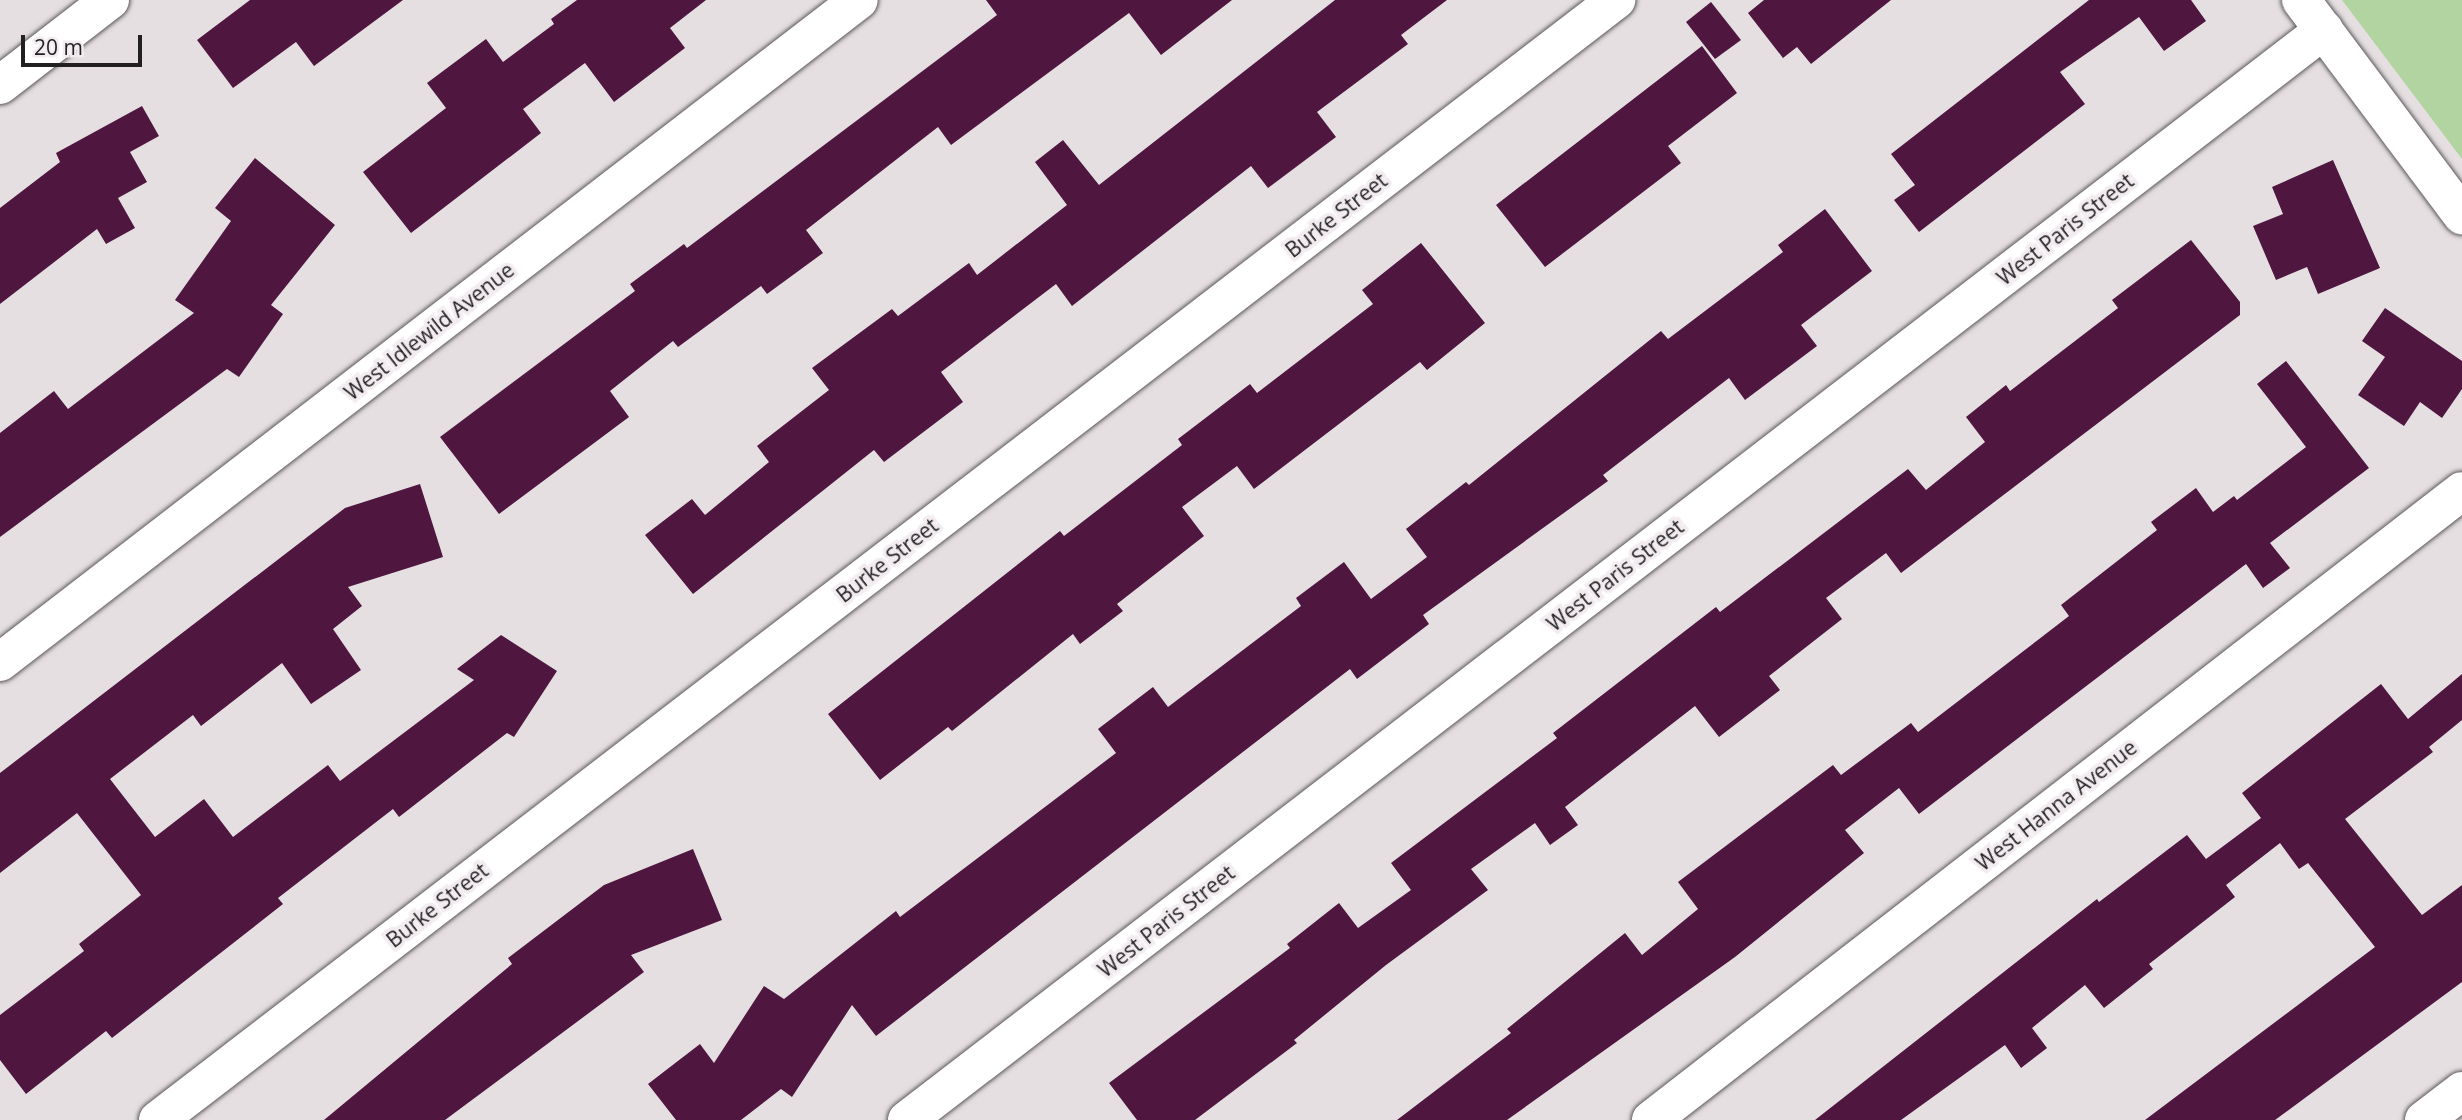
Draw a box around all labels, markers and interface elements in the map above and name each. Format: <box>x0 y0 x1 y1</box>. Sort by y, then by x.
scale bar <box>24 21 145 65</box>
text: 20 m <box>34 33 83 61</box>
street label: Burke Street <box>1280 168 1392 262</box>
street label: West Paris Street <box>1992 168 2138 290</box>
street label: West Idlewild Avenue <box>339 257 519 405</box>
street label: Burke Street <box>831 513 943 607</box>
street label: West Paris Street <box>1542 514 1688 636</box>
street label: West Hanna Avenue <box>1971 734 2141 876</box>
street label: Burke Street <box>381 858 493 952</box>
street label: West Paris Street <box>1093 860 1239 982</box>

